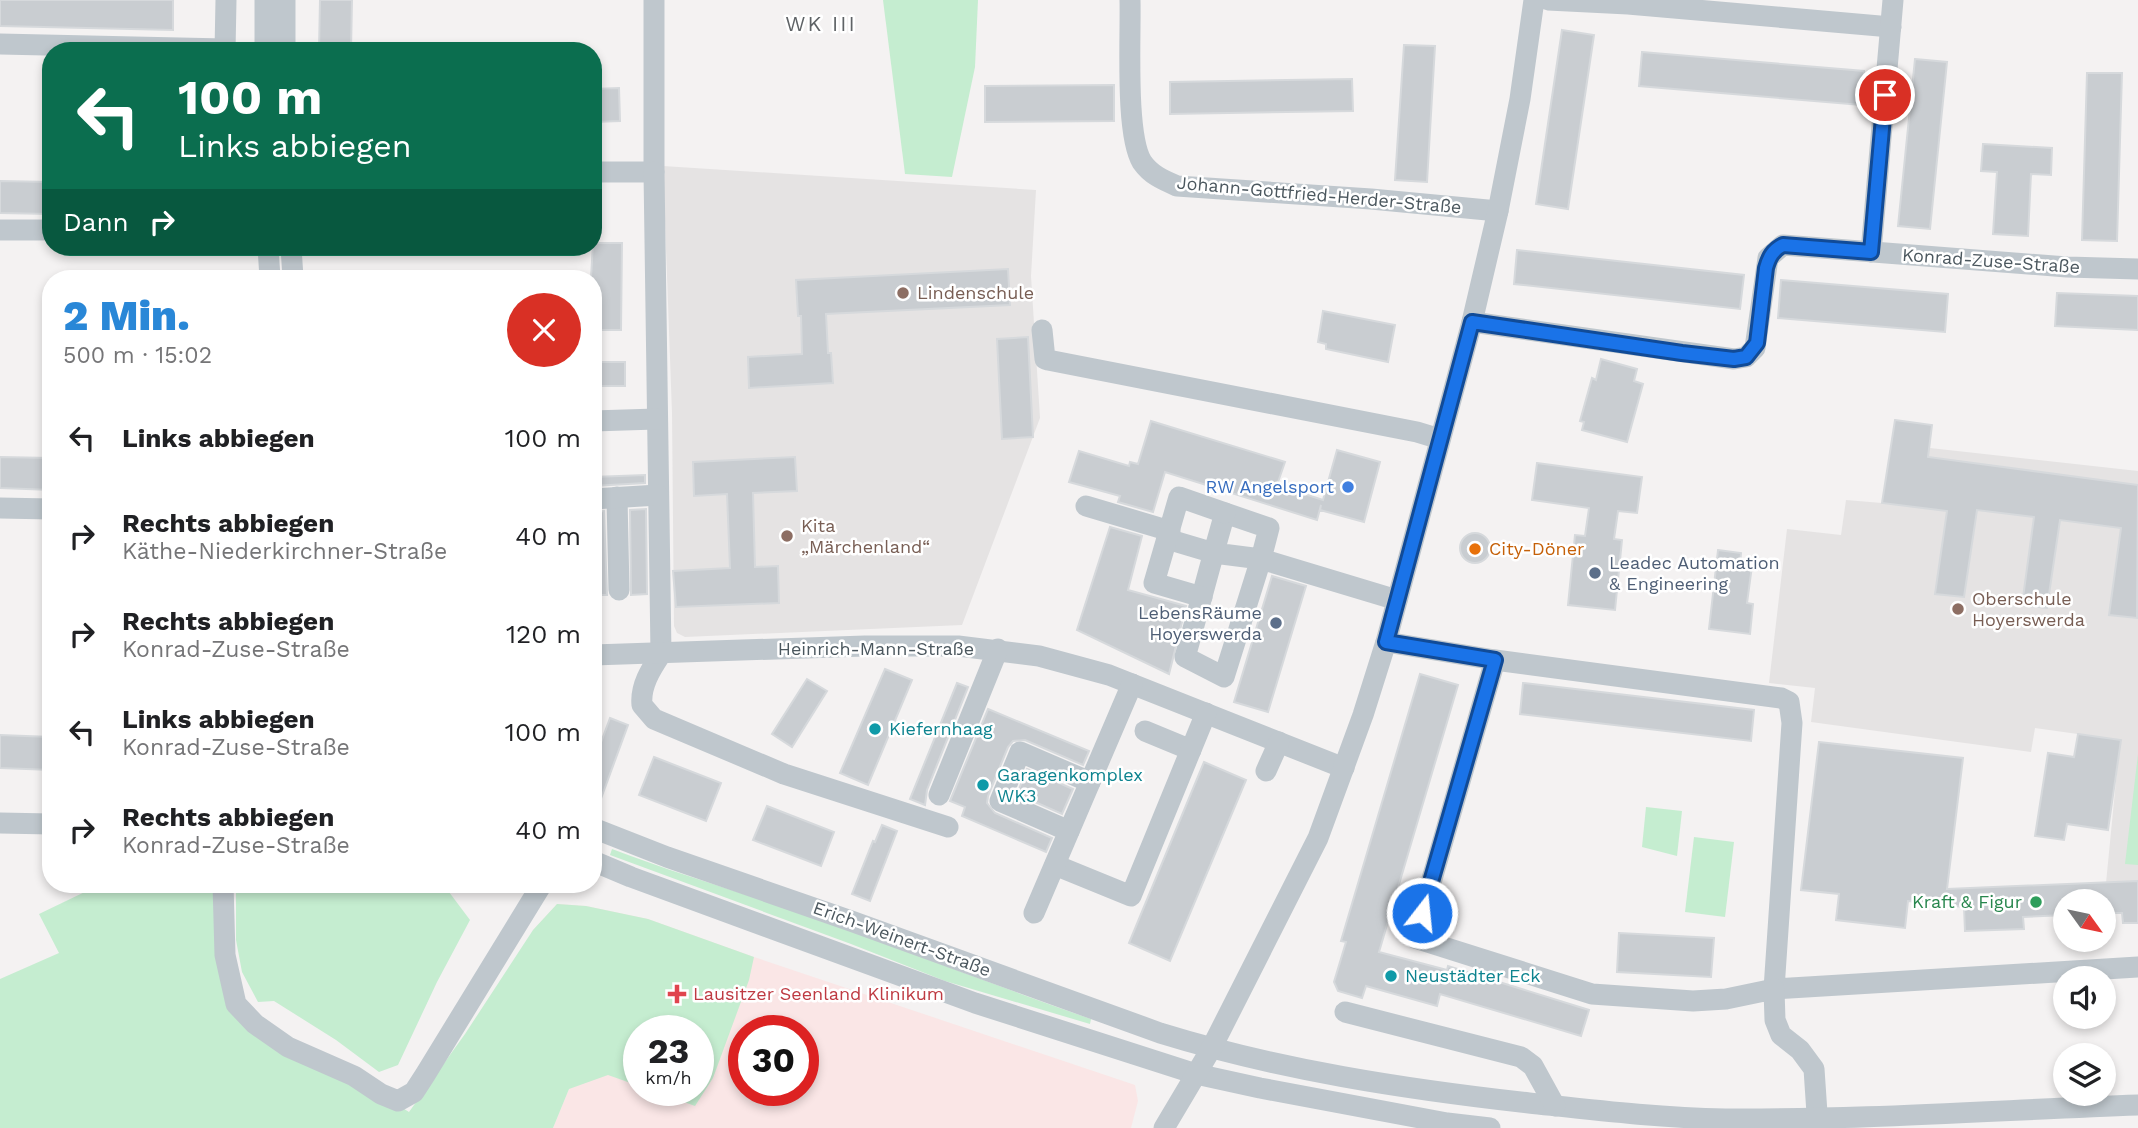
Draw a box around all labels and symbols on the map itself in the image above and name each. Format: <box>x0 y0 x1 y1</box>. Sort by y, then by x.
district label: WK III <box>785 11 857 36</box>
pin <box>1855 65 1915 125</box>
street label: Johann-Gottfried-Herder-Straße <box>1176 172 1462 217</box>
street label: Konrad-Zuse-Straße <box>1901 244 2081 277</box>
place label: Lindenschule <box>917 282 1034 303</box>
marker: Lindenschule <box>895 285 911 301</box>
place label: RW Angelsport <box>1205 476 1334 497</box>
marker: RW Angelsport <box>1340 479 1356 495</box>
place label: Kita „Märchenland“ <box>801 515 930 557</box>
marker: Kita „Märchenland“ <box>779 528 795 544</box>
place label: City-Döner <box>1489 538 1584 559</box>
marker: City-Döner <box>1467 541 1483 557</box>
place label: Leadec Automation & Engineering <box>1609 552 1780 594</box>
marker: Leadec Automation & Engineering <box>1587 565 1603 581</box>
place label: Oberschule Hoyerswerda <box>1972 588 2085 630</box>
marker: Oberschule Hoyerswerda <box>1950 601 1966 617</box>
place label: LebensRäume Hoyerswerda <box>1138 602 1262 644</box>
marker: LebensRäume Hoyerswerda <box>1268 615 1284 631</box>
street label: Heinrich-Mann-Straße <box>778 638 974 659</box>
place label: Kiefernhaag <box>889 718 993 739</box>
marker: Kiefernhaag <box>867 721 883 737</box>
place label: Garagenkomplex WK3 <box>997 764 1143 806</box>
marker: Garagenkomplex WK3 <box>975 777 991 793</box>
position arrow <box>1385 876 1459 950</box>
north arrow <box>2053 889 2116 952</box>
place label: Kraft & Figur <box>1912 891 2022 912</box>
marker: Kraft & Figur <box>2028 894 2044 910</box>
street label: Erich-Weinert-Straße <box>810 897 994 980</box>
place label: Neustädter Eck <box>1405 965 1541 986</box>
marker: Neustädter Eck <box>1383 968 1399 984</box>
place label: Lausitzer Seenland Klinikum <box>693 983 944 1004</box>
marker: Lausitzer Seenland Klinikum <box>667 984 687 1004</box>
speed limit sign: 30 <box>728 1015 819 1106</box>

